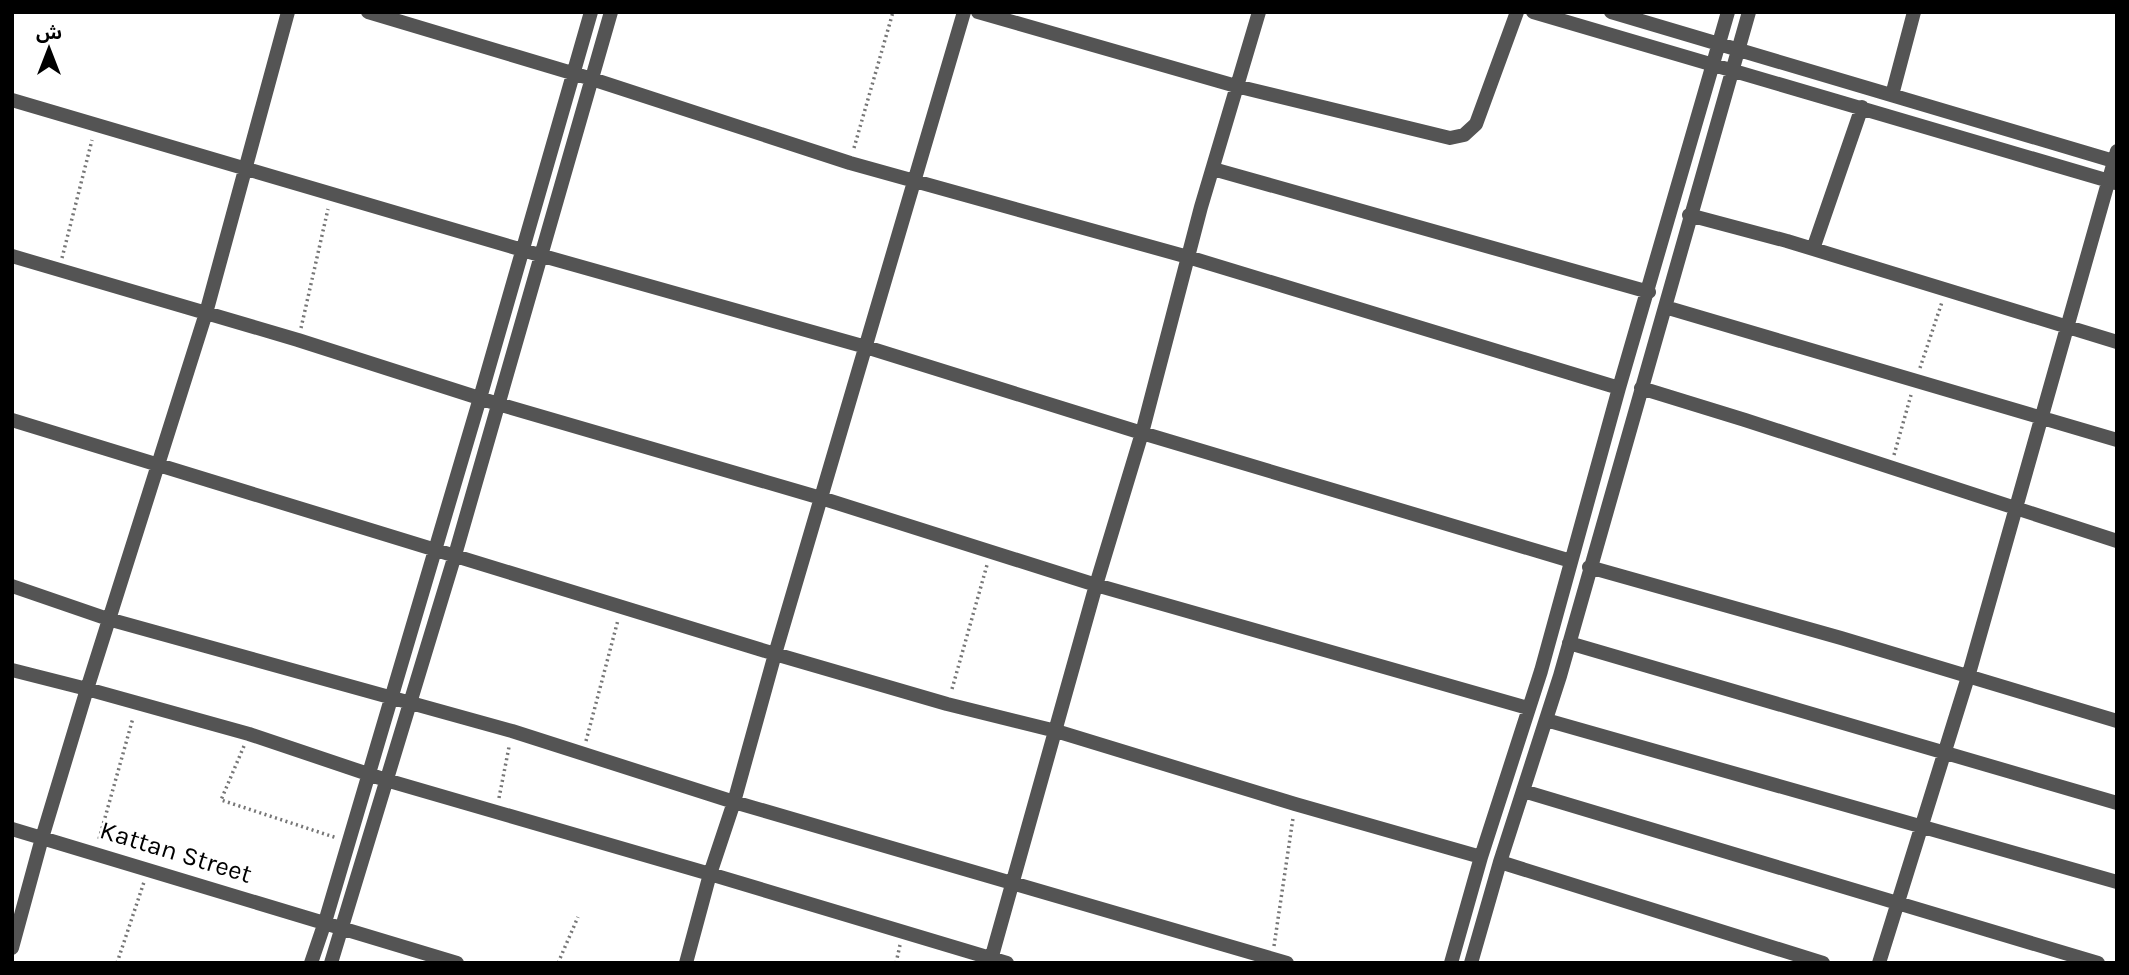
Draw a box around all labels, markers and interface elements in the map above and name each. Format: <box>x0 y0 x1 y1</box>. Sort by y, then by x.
north arrow <box>14 14 84 84</box>
text: ش <box>36 22 62 44</box>
street label: Kattan Street <box>96 814 256 890</box>

